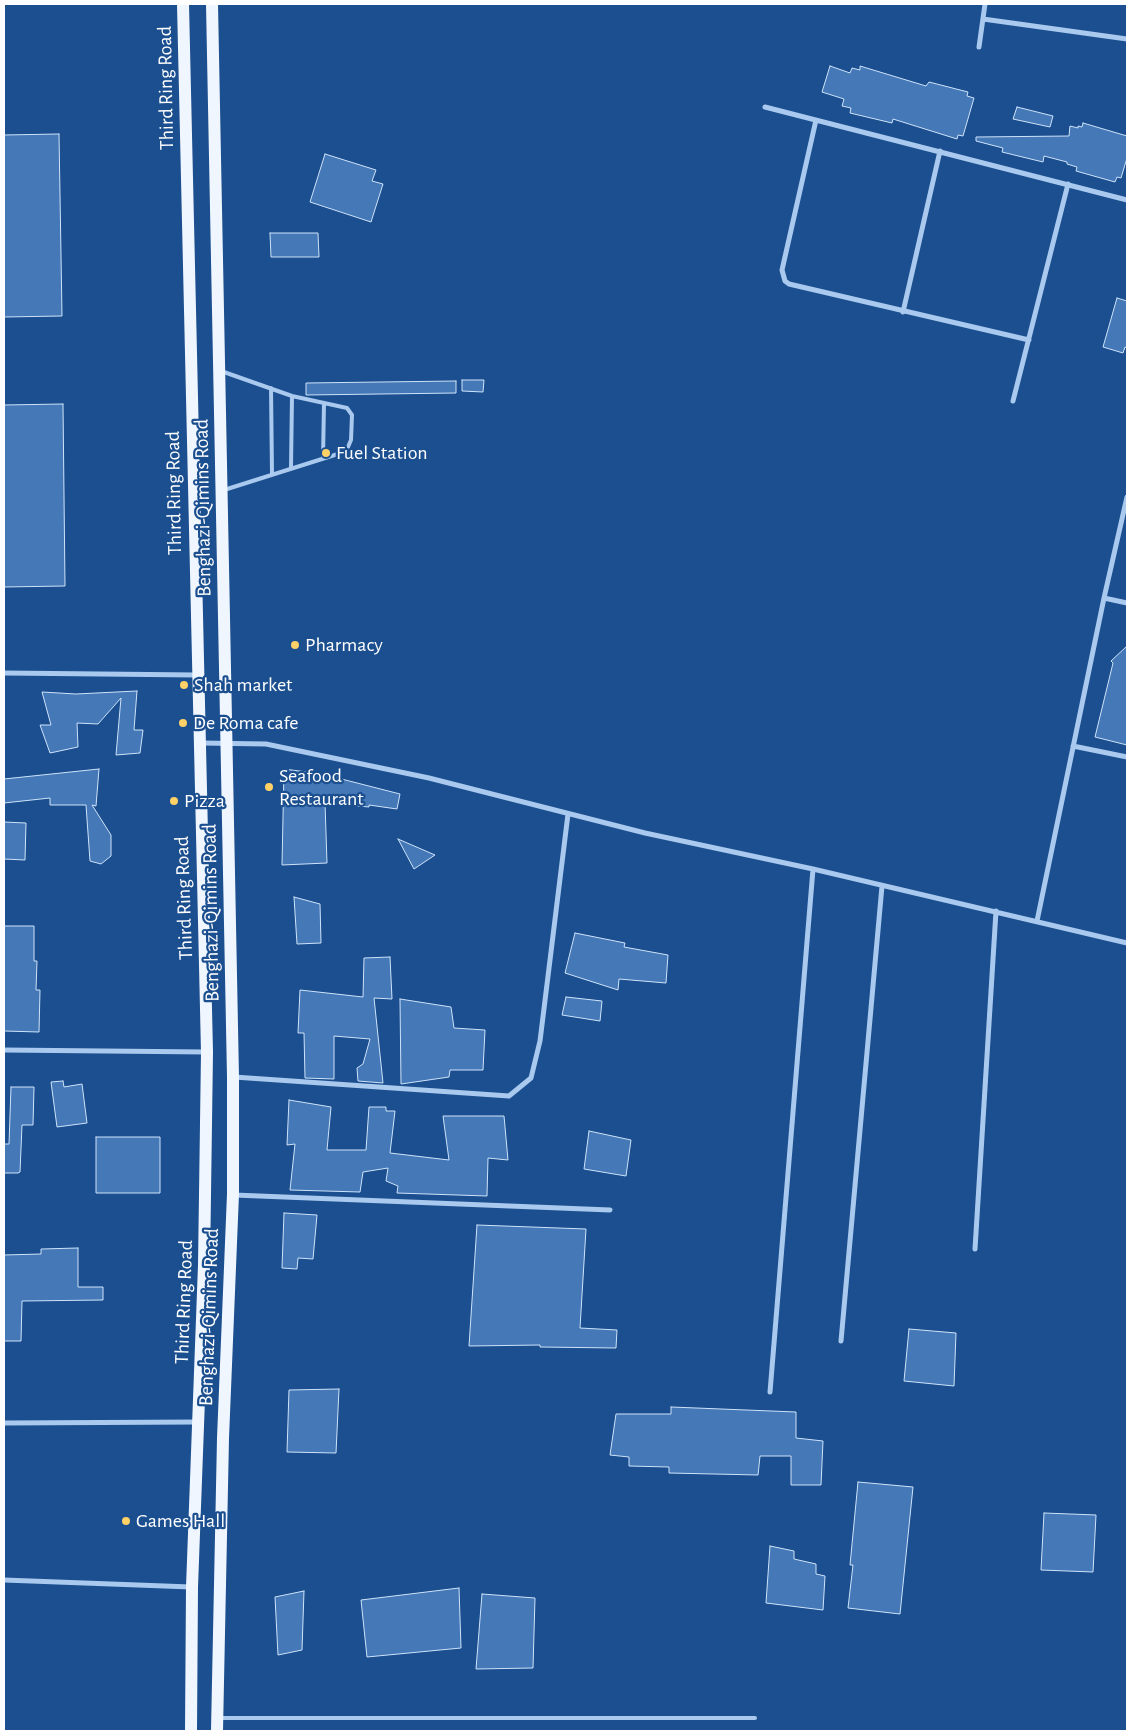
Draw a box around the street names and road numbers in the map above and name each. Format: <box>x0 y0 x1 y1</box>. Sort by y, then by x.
street label: Third Ring Road <box>153 26 179 150</box>
street label: Benghazi-Qimins Road <box>189 419 217 597</box>
street label: Third Ring Road <box>161 431 187 555</box>
street label: Benghazi-Qimins Road <box>197 824 225 1002</box>
street label: Third Ring Road <box>170 836 198 960</box>
street label: Benghazi-Qimins Road <box>194 1228 224 1406</box>
street label: Third Ring Road <box>170 1240 198 1364</box>

